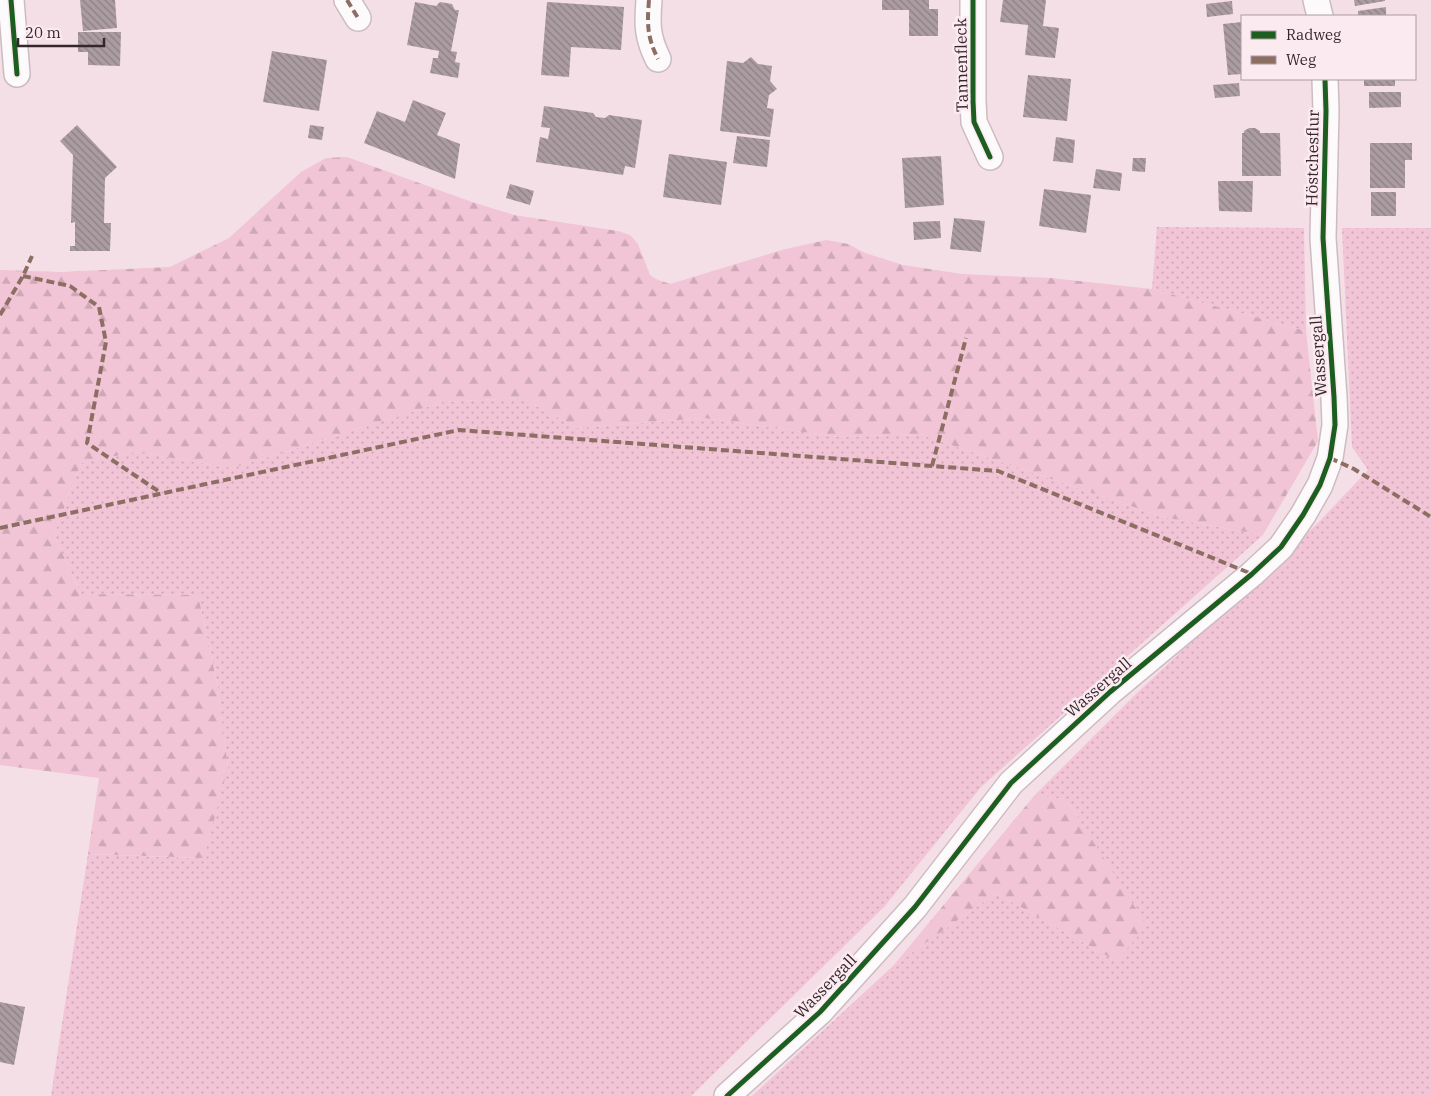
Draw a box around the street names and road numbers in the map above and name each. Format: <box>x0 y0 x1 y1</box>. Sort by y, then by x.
street label: Tannenfleck <box>950 17 972 112</box>
street label: Höstchesflur <box>1301 110 1323 206</box>
street label: Wassergall <box>1305 314 1331 397</box>
street label: Wassergall <box>1061 653 1135 721</box>
street label: Wassergall <box>790 950 861 1022</box>

